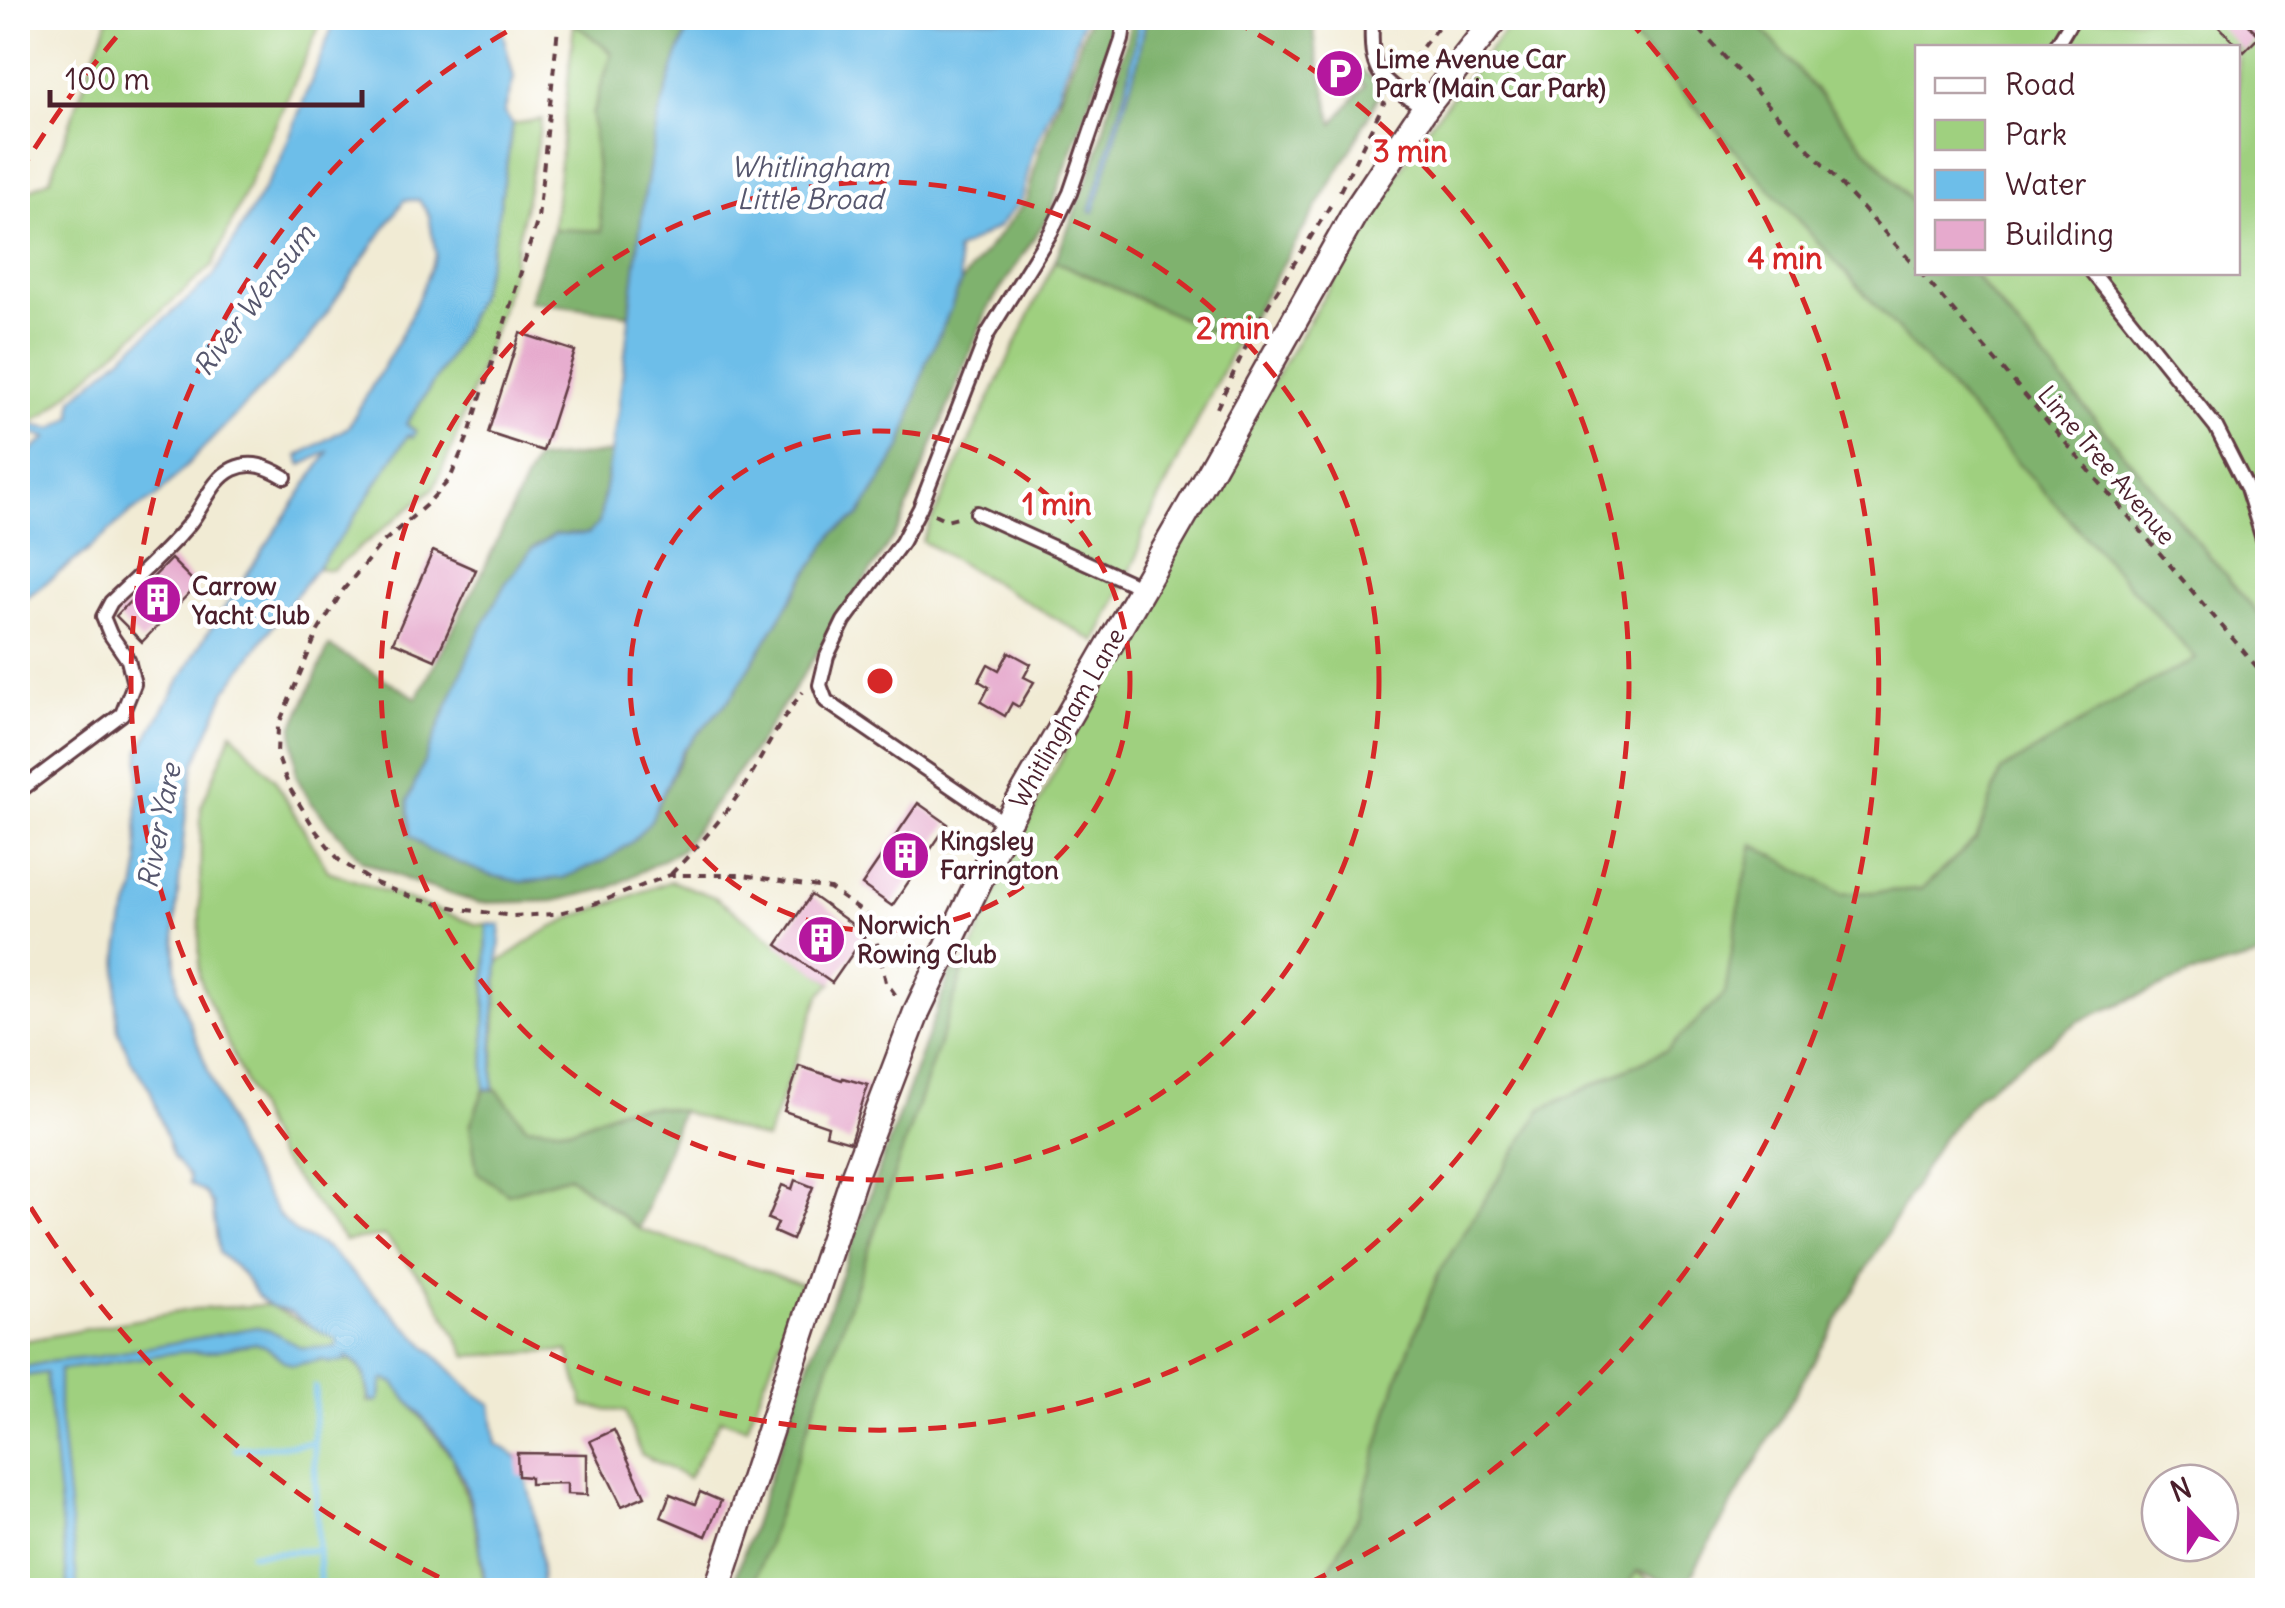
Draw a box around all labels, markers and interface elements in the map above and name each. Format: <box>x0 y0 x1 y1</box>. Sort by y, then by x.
place label: Lime Avenue Car Park (Main Car Park) <box>1375 43 1606 104</box>
scale bar <box>50 45 362 107</box>
legend <box>1915 45 2240 275</box>
parking icon: Lime Avenue Car Park (Main Car Park) <box>1314 47 1366 99</box>
text: 100 m <box>65 60 150 98</box>
text: Road <box>2005 65 2075 103</box>
text: Park <box>2005 115 2067 153</box>
text: 3 min <box>1373 132 1447 170</box>
water label: Whitlingham Little Broad <box>731 149 891 217</box>
text: Water <box>2005 165 2087 203</box>
text: Building <box>2005 215 2114 253</box>
water label: River Wensum <box>185 216 323 383</box>
text: 4 min <box>1748 239 1822 277</box>
text: 2 min <box>1196 309 1270 347</box>
street label: Lime Tree Avenue <box>2031 379 2183 551</box>
text: 1 min <box>1022 485 1092 523</box>
place label: Carrow Yacht Club <box>191 570 310 631</box>
building icon: Carrow Yacht Club <box>131 574 183 626</box>
street label: Whitlingham Lane <box>1002 622 1132 814</box>
centre of rings <box>862 663 898 699</box>
water label: River Yare <box>129 759 189 891</box>
place label: Kingsley Farrington <box>940 825 1059 886</box>
building icon: Kingsley Farrington <box>879 829 931 881</box>
place label: Norwich Rowing Club <box>857 909 997 970</box>
building icon: Norwich Rowing Club <box>796 913 848 965</box>
north arrow <box>2140 1463 2240 1563</box>
text: N <box>2166 1469 2197 1510</box>

